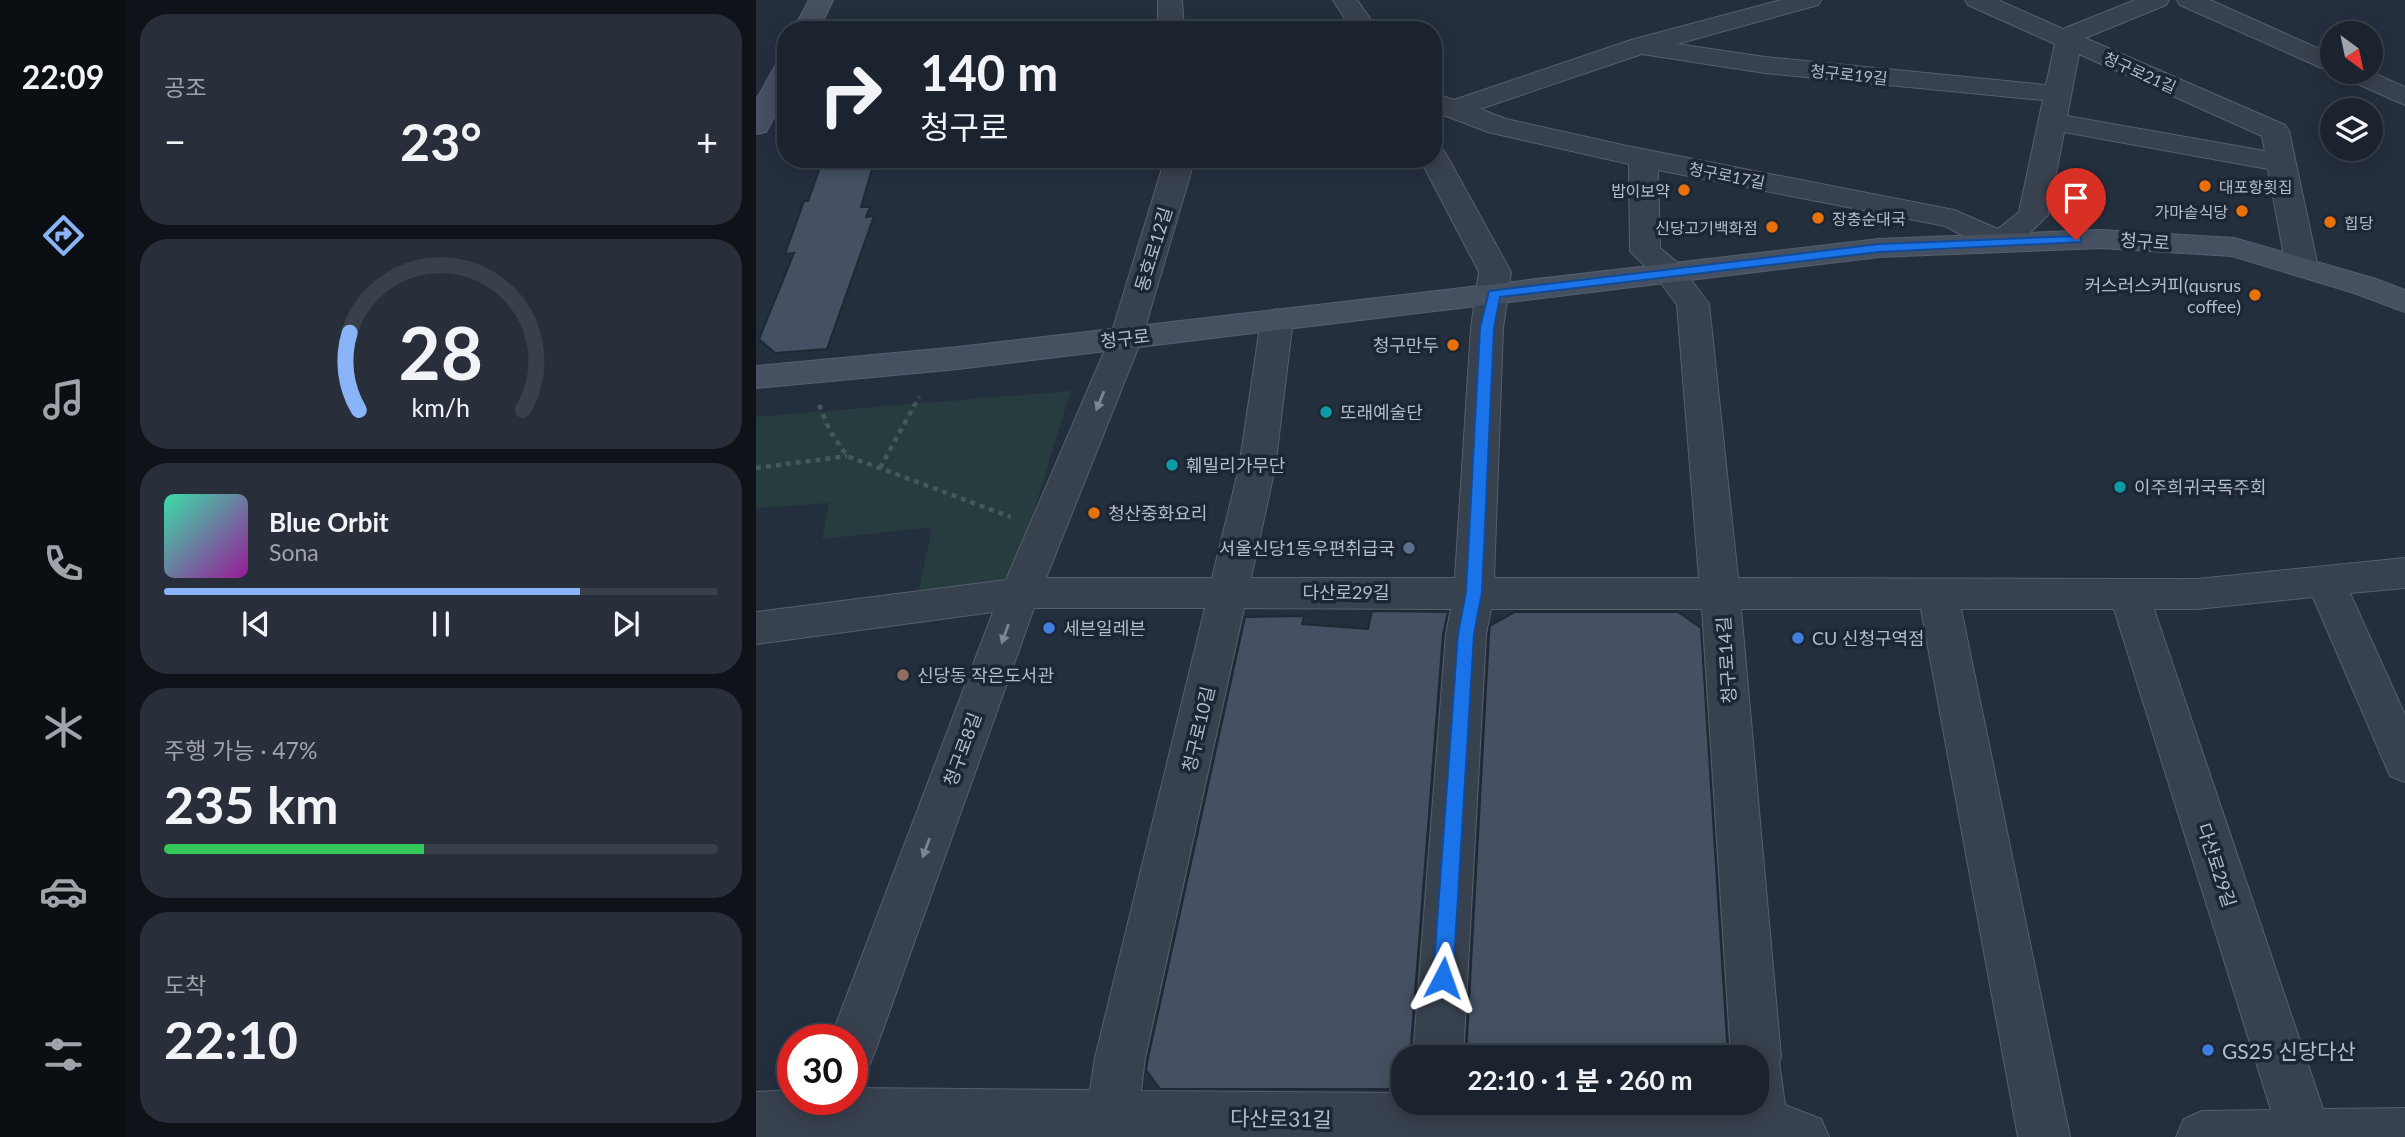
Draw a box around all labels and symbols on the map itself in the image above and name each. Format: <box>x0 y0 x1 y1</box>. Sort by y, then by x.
north arrow <box>2320 21 2384 84</box>
street label: 청구로21길 <box>2101 48 2179 96</box>
street label: 청구로19길 <box>1809 61 1889 87</box>
street label: 청구로17길 <box>1687 158 1767 192</box>
pin <box>2046 168 2106 240</box>
place label: 대포항횟집 <box>2219 177 2293 196</box>
marker: 대포항횟집 <box>2197 178 2213 194</box>
place label: 밥이보약 <box>1611 181 1670 200</box>
marker: 밥이보약 <box>1676 182 1692 198</box>
place label: 가마솥식당 <box>2154 202 2228 221</box>
marker: 가마솥식당 <box>2234 203 2250 219</box>
street label: 동호로12길 <box>1130 204 1176 294</box>
place label: 장충순대국 <box>1832 209 1906 228</box>
marker: 장충순대국 <box>1810 210 1826 226</box>
place label: 힙당 <box>2344 213 2374 232</box>
marker: 힙당 <box>2322 214 2338 230</box>
place label: 신당고기백화점 <box>1655 218 1758 237</box>
marker: 신당고기백화점 <box>1764 219 1780 235</box>
street label: 청구로 <box>2119 228 2171 254</box>
place label: 커스러스커피(qusrus coffee) <box>2085 274 2241 317</box>
marker: 커스러스커피(qusrus coffee) <box>2247 287 2263 303</box>
street label: 청구로 <box>1099 324 1151 352</box>
place label: 청구만두 <box>1373 334 1439 356</box>
marker: 청구만두 <box>1445 337 1461 353</box>
one-way arrow <box>1094 391 1106 411</box>
place label: 또래예술단 <box>1340 401 1423 423</box>
marker: 또래예술단 <box>1318 404 1334 420</box>
place label: 훼밀리가무단 <box>1186 454 1285 476</box>
marker: 훼밀리가무단 <box>1164 457 1180 473</box>
place label: 이주희귀국독주회 <box>2134 476 2266 498</box>
marker: 이주희귀국독주회 <box>2112 479 2128 495</box>
place label: 청산중화요리 <box>1108 502 1207 524</box>
marker: 청산중화요리 <box>1086 505 1102 521</box>
place label: 서울신당1동우편취급국 <box>1219 537 1395 559</box>
marker: 서울신당1동우편취급국 <box>1401 540 1417 556</box>
street label: 다산로29길 <box>1302 581 1390 603</box>
street label: 청구로14길 <box>1712 616 1740 704</box>
place label: 세븐일레븐 <box>1063 617 1146 639</box>
marker: 세븐일레븐 <box>1041 620 1057 636</box>
one-way arrow <box>999 624 1010 645</box>
place label: CU 신청구역점 <box>1812 627 1925 649</box>
marker: CU 신청구역점 <box>1790 630 1806 646</box>
place label: 신당동 작은도서관 <box>917 664 1055 686</box>
marker: 신당동 작은도서관 <box>895 667 911 683</box>
street label: 청구로10길 <box>1177 684 1219 774</box>
street label: 청구로8길 <box>939 709 985 789</box>
street label: 다산로29길 <box>2193 820 2241 910</box>
one-way arrow <box>920 837 931 858</box>
position arrow <box>1406 941 1480 1015</box>
speed limit sign: 30 <box>777 1024 868 1115</box>
place label: GS25 신당다산 <box>2222 1038 2356 1063</box>
marker: GS25 신당다산 <box>2200 1042 2216 1058</box>
street label: 다산로31길 <box>1230 1105 1332 1131</box>

